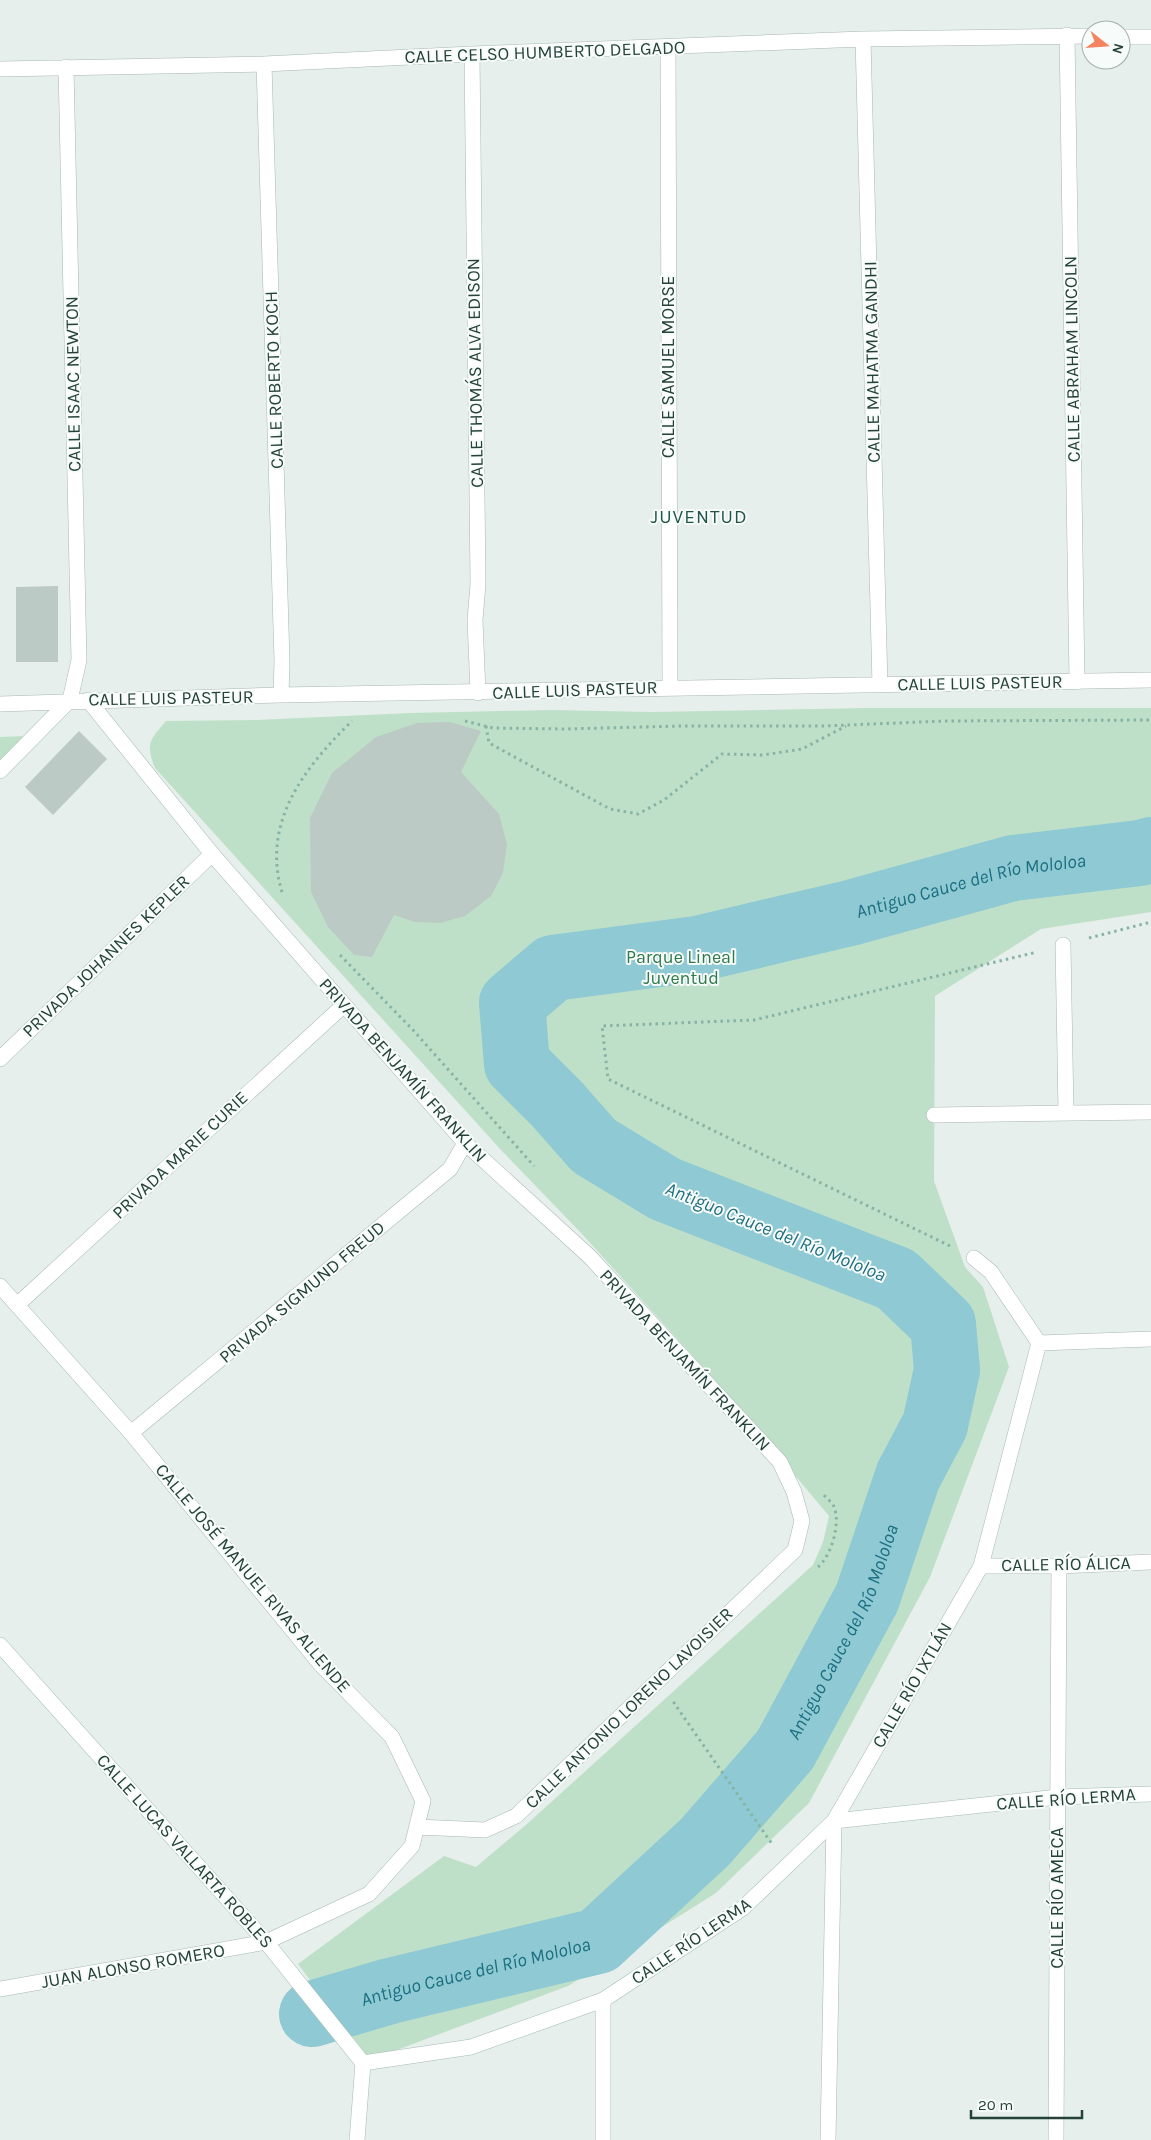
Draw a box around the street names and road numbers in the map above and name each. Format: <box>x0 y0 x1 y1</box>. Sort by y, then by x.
street label: CALLE CELSO HUMBERTO DELGADO <box>404 36 686 68</box>
street label: CALLE ABRAHAM LINCOLN <box>1059 256 1085 462</box>
street label: CALLE THOMÁS ALVA EDISON <box>461 258 488 488</box>
street label: CALLE MAHATMA GANDHI <box>859 261 885 463</box>
street label: CALLE SAMUEL MORSE <box>657 276 679 458</box>
street label: CALLE ROBERTO KOCH <box>260 291 288 469</box>
street label: CALLE ISAAC NEWTON <box>60 296 86 472</box>
street label: CALLE LUIS PASTEUR <box>897 671 1063 695</box>
street label: CALLE LUIS PASTEUR <box>492 676 658 704</box>
street label: CALLE LUIS PASTEUR <box>88 686 254 710</box>
street label: PRIVADA JOHANNES KEPLER <box>18 870 194 1042</box>
street label: PRIVADA BENJAMÍN FRANKLIN <box>314 973 492 1167</box>
street label: PRIVADA MARIE CURIE <box>108 1086 252 1224</box>
street label: PRIVADA SIGMUND FREUD <box>215 1216 389 1368</box>
street label: PRIVADA BENJAMÍN FRANKLIN <box>595 1264 776 1455</box>
street label: CALLE JOSÉ MANUEL RIVAS ALLENDE <box>151 1458 356 1697</box>
street label: CALLE RÍO ÁLICA <box>1001 1551 1131 1576</box>
street label: CALLE ANTONIO LORENO LAVOISIER <box>520 1603 738 1813</box>
street label: CALLE RÍO IXTLÁN <box>866 1618 957 1752</box>
street label: CALLE LUCAS VALLARTA ROBLES <box>92 1749 278 1953</box>
street label: CALLE RÍO LERMA <box>995 1782 1136 1815</box>
street label: CALLE RÍO AMECA <box>1045 1827 1068 1969</box>
street label: CALLE RÍO LERMA <box>626 1892 755 1989</box>
street label: JUAN ALONSO ROMERO <box>39 1939 227 1993</box>

